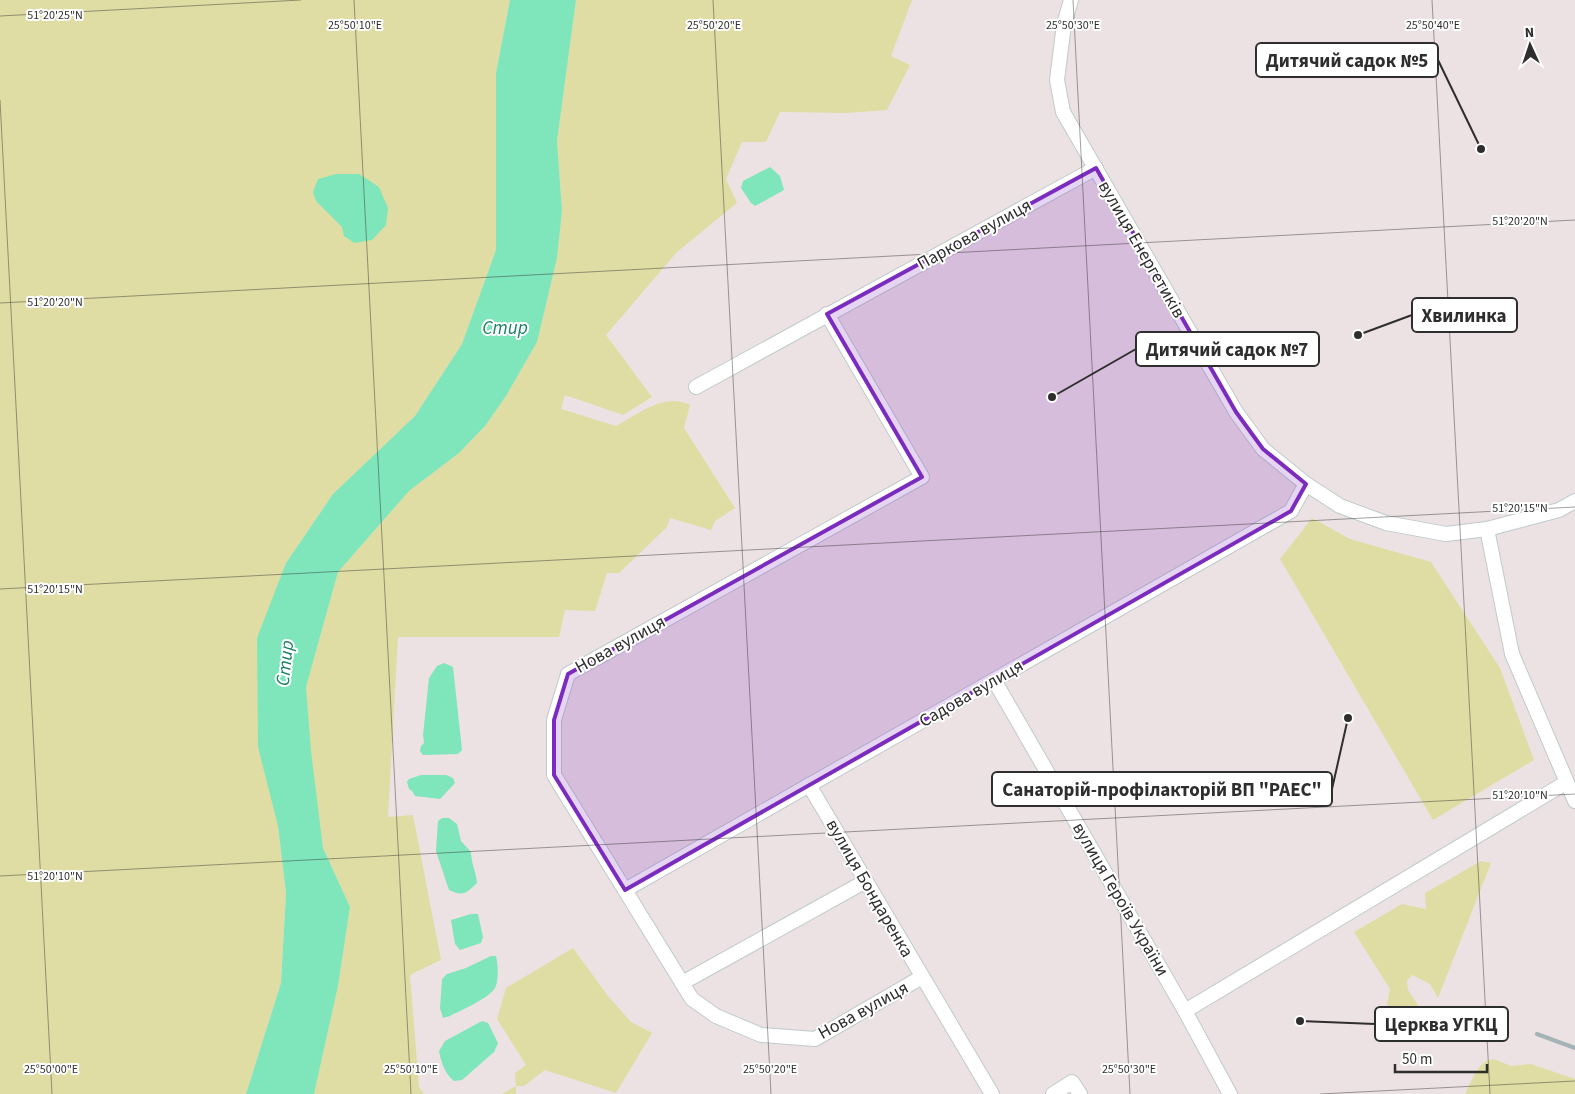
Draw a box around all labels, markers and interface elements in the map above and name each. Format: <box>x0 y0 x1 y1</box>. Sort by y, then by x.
text: 51°20'25"N <box>27 7 83 24</box>
text: 25°50'10"E <box>328 17 382 34</box>
text: 25°50'20"E <box>687 17 741 34</box>
text: 25°50'30"E <box>1046 17 1100 34</box>
text: 25°50'40"E <box>1406 17 1460 34</box>
north arrow <box>1505 20 1555 70</box>
text: N <box>1524 23 1535 43</box>
callout: Дитячий садок №5 <box>1256 43 1438 77</box>
text: Дитячий садок №5 <box>1266 48 1428 75</box>
street label: вулиця Енергетиків <box>1092 176 1191 323</box>
street label: Паркова вулиця <box>913 193 1036 276</box>
text: 51°20'20"N <box>1492 213 1548 230</box>
text: 51°20'20"N <box>27 294 83 311</box>
callout: Хвилинка <box>1412 298 1517 332</box>
text: Хвилинка <box>1421 303 1507 330</box>
water label: Стир <box>482 315 528 342</box>
callout: Дитячий садок №7 <box>1136 332 1319 366</box>
text: Дитячий садок №7 <box>1146 337 1308 364</box>
text: 51°20'15"N <box>1492 500 1548 517</box>
text: 51°20'15"N <box>27 581 83 598</box>
street label: Нова вулиця <box>571 609 670 680</box>
water label: Стир <box>270 639 301 687</box>
street label: Садова вулиця <box>914 653 1028 733</box>
callout: Санаторій-профілакторій ВП "РАЕС" <box>992 772 1332 806</box>
text: Санаторій-профілакторій ВП "РАЕС" <box>1002 777 1322 804</box>
text: 51°20'10"N <box>1492 787 1548 804</box>
street label: вулиця Бондаренка <box>820 815 919 962</box>
street label: вулиця Героїв України <box>1066 818 1175 981</box>
text: 51°20'10"N <box>27 868 83 885</box>
street label: Нова вулиця <box>814 975 913 1046</box>
callout: Церква УГКЦ <box>1375 1007 1508 1041</box>
text: Церква УГКЦ <box>1385 1012 1498 1039</box>
scale bar <box>1395 1042 1488 1074</box>
text: 50 m <box>1402 1049 1432 1070</box>
text: 25°50'00"E <box>24 1061 78 1078</box>
text: 25°50'10"E <box>384 1061 438 1078</box>
text: 25°50'20"E <box>743 1061 797 1078</box>
text: 25°50'30"E <box>1102 1061 1156 1078</box>

